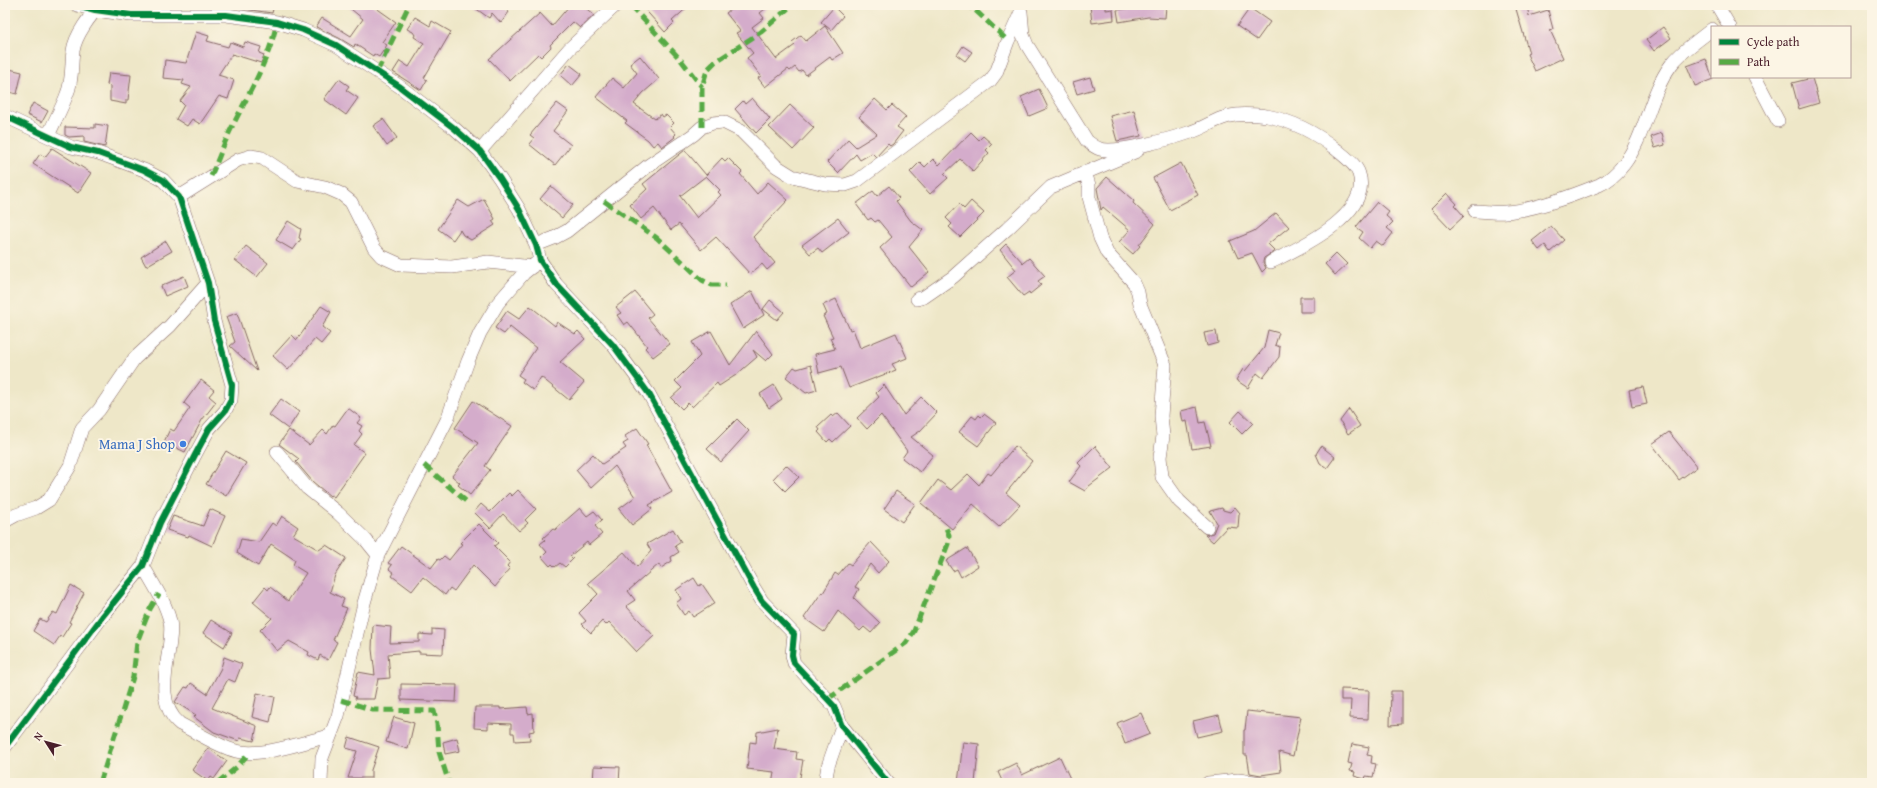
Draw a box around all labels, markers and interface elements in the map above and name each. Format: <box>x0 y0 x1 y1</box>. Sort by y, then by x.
legend <box>1711 26 1851 78</box>
text: Cycle path <box>1747 33 1800 50</box>
text: Path <box>1747 53 1770 70</box>
place label: Mama J Shop <box>99 434 175 454</box>
marker: Mama J Shop <box>178 439 188 449</box>
north arrow <box>26 722 66 762</box>
text: N <box>29 728 47 744</box>

